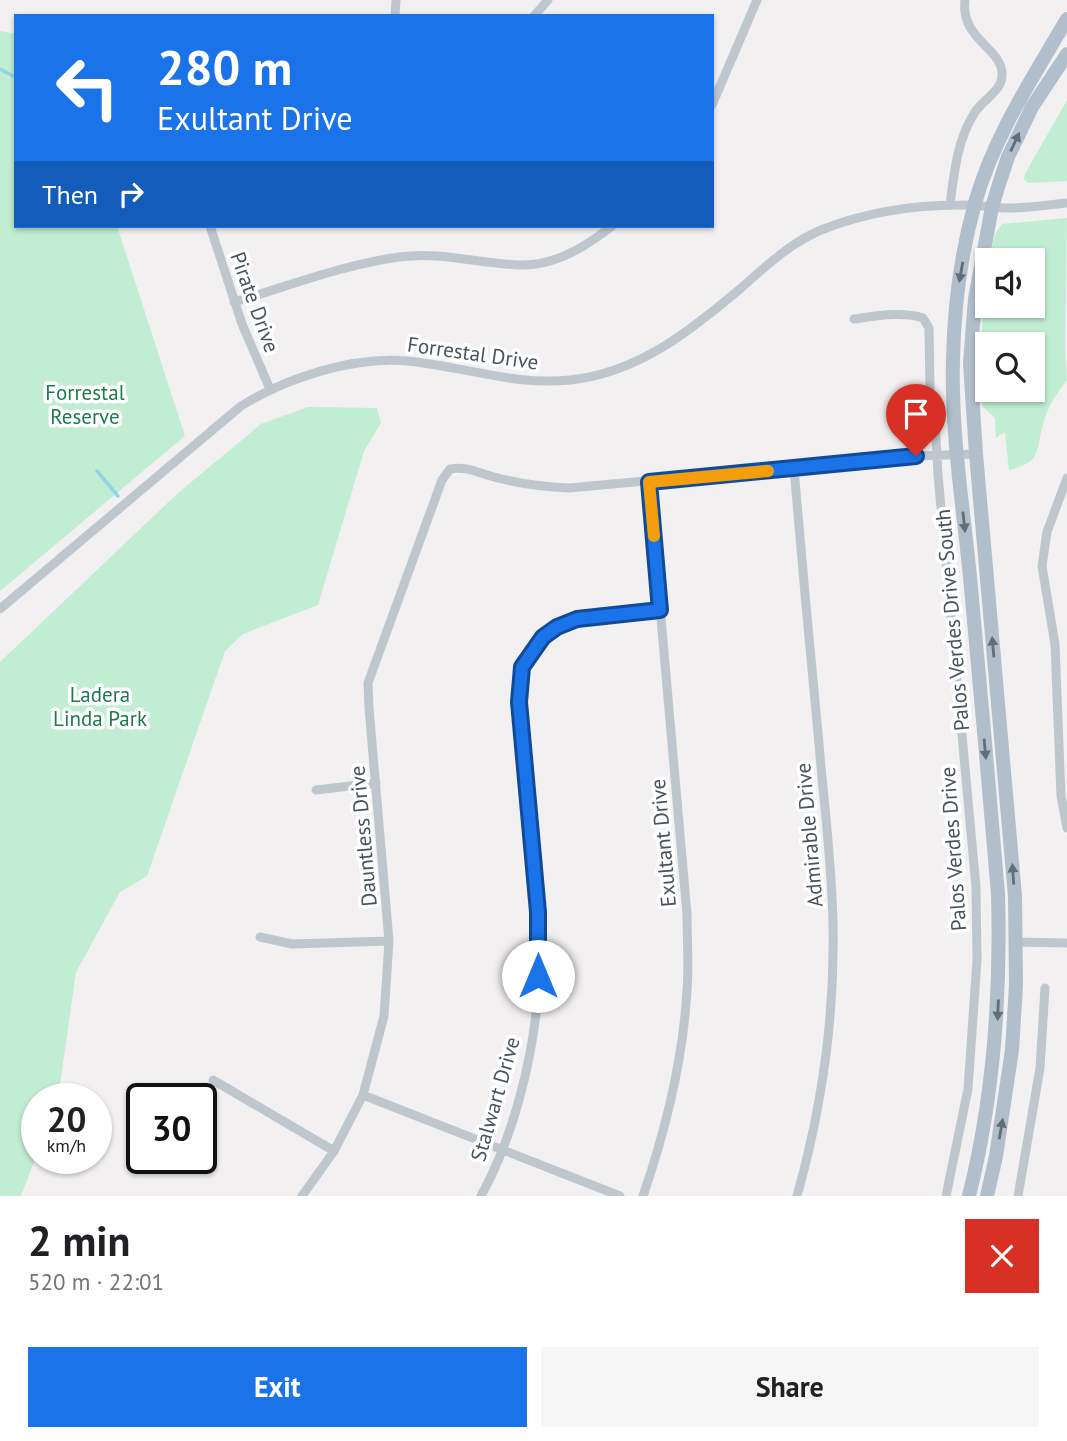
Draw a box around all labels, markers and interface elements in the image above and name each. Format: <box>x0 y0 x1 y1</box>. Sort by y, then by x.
text: 280 m <box>157 35 292 99</box>
icon: left <box>42 42 133 133</box>
text: Exultant Drive <box>157 97 353 139</box>
one-way arrow <box>1009 132 1020 152</box>
icon: right <box>112 175 150 213</box>
text: Then <box>42 178 98 211</box>
street label: Pirate Drive <box>224 248 286 356</box>
map controls <box>975 248 1045 402</box>
button: sound <box>975 248 1045 318</box>
one-way arrow <box>956 261 967 283</box>
street label: Forrestal Drive <box>406 330 540 376</box>
button: search <box>975 332 1045 402</box>
park label: Forrestal Reserve <box>45 379 125 430</box>
pin <box>886 384 946 456</box>
icon: arrive <box>897 395 935 433</box>
street label: Palos Verdes Drive South <box>929 508 975 732</box>
one-way arrow <box>959 512 970 534</box>
one-way arrow <box>987 636 998 658</box>
park label: Ladera Linda Park <box>53 681 147 732</box>
one-way arrow <box>980 738 991 760</box>
street label: Admirable Drive <box>789 762 829 908</box>
street label: Dauntless Drive <box>343 764 383 908</box>
street label: Palos Verdes Drive <box>934 766 972 932</box>
street label: Exultant Drive <box>644 778 682 908</box>
one-way arrow <box>1007 862 1018 884</box>
position arrow <box>501 939 575 1013</box>
one-way arrow <box>992 999 1003 1021</box>
street label: Stalwart Drive <box>464 1034 526 1164</box>
speed limit sign: 30 <box>126 1083 217 1174</box>
text: 20 <box>47 1096 86 1142</box>
one-way arrow <box>996 1118 1007 1140</box>
text: km/h <box>47 1134 86 1157</box>
text: 2 min <box>28 1213 130 1268</box>
button: close <box>965 1219 1039 1293</box>
text: 520 m · 22:01 <box>28 1267 164 1296</box>
button: Exit <box>28 1347 527 1427</box>
button: Share <box>541 1347 1039 1427</box>

